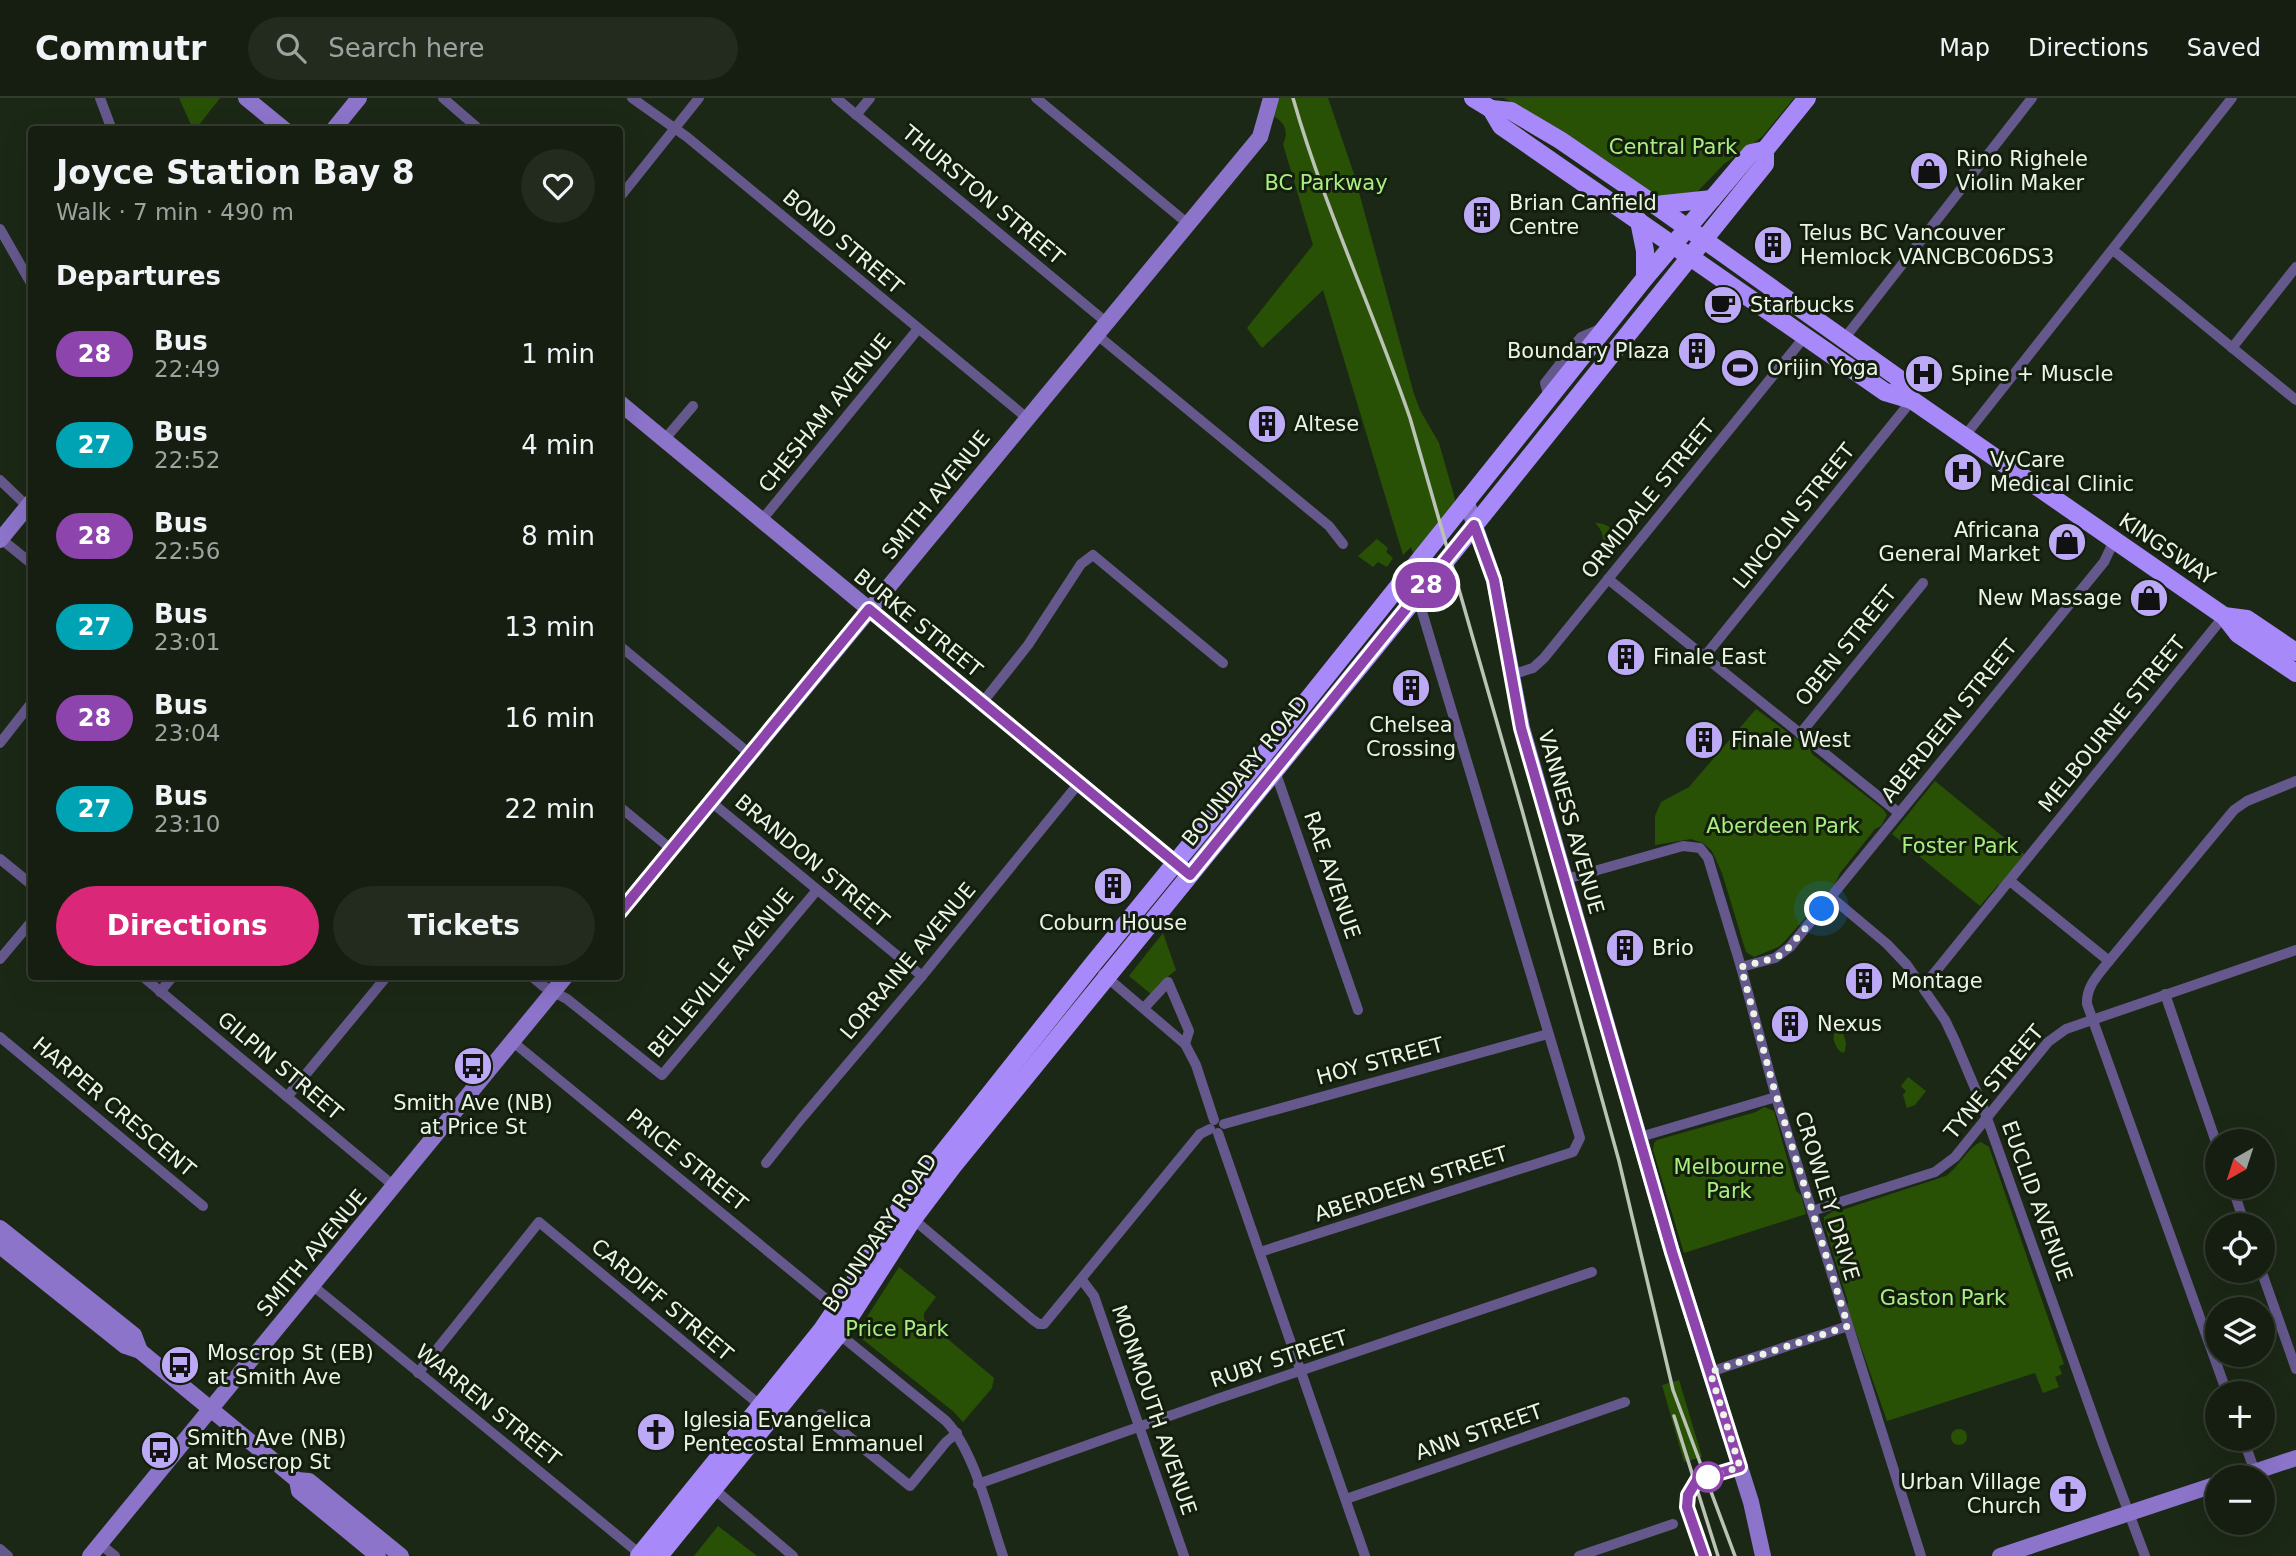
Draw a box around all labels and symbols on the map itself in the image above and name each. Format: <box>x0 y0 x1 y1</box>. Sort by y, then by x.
street label: THURSTON STREET <box>896 120 1069 270</box>
park label: Central Park <box>1609 135 1738 159</box>
place label: Rino Righele Violin Maker <box>1956 147 2088 195</box>
shop icon: Rino Righele Violin Maker <box>1908 150 1950 192</box>
park label: BC Parkway <box>1264 171 1388 195</box>
street label: BOND STREET <box>778 185 908 299</box>
place label: Brian Canfield Centre <box>1509 191 1657 239</box>
building icon: Brian Canfield Centre <box>1461 194 1503 236</box>
place label: Telus BC Vancouver Hemlock VANCBC06DS3 <box>1799 221 2054 269</box>
building icon: Telus BC Vancouver Hemlock VANCBC06DS3 <box>1752 224 1794 266</box>
cafe icon: Starbucks <box>1702 284 1744 326</box>
place label: Starbucks <box>1750 293 1854 317</box>
street label: CHESHAM AVENUE <box>754 329 896 497</box>
building icon: Boundary Plaza <box>1676 330 1718 372</box>
place label: Boundary Plaza <box>1507 339 1670 363</box>
sports icon: Orijin Yoga <box>1719 347 1761 389</box>
hospital icon: Spine + Muscle <box>1903 353 1945 395</box>
place label: Orijin Yoga <box>1767 356 1879 380</box>
place label: Spine + Muscle <box>1951 362 2113 386</box>
building icon: Altese <box>1246 403 1288 445</box>
place label: Altese <box>1294 412 1359 436</box>
street label: ORMIDALE STREET <box>1577 415 1720 583</box>
street label: SMITH AVENUE <box>877 426 995 564</box>
street label: LINCOLN STREET <box>1728 439 1860 593</box>
place label: VyCare Medical Clinic <box>1990 448 2134 496</box>
hospital icon: VyCare Medical Clinic <box>1942 451 1984 493</box>
street label: KINGSWAY <box>2114 508 2220 590</box>
place label: Africana General Market <box>1878 518 2040 566</box>
shop icon: Africana General Market <box>2046 521 2088 563</box>
line badge: 28 <box>1394 562 1458 608</box>
street label: BURKE STREET <box>849 564 987 682</box>
shop icon: New Massage <box>2128 577 2170 619</box>
street label: OBEN STREET <box>1791 581 1902 711</box>
place label: New Massage <box>1978 586 2122 610</box>
street label: MELBOURNE STREET <box>2034 631 2190 817</box>
street label: ABERDEEN STREET <box>1876 635 2022 807</box>
building icon: Finale East <box>1605 636 1647 678</box>
place label: Finale East <box>1653 645 1766 669</box>
building icon: Chelsea Crossing <box>1390 667 1432 709</box>
street label: BOUNDARY ROAD <box>1177 691 1313 851</box>
place label: Chelsea Crossing <box>1366 713 1456 761</box>
building icon: Finale West <box>1683 719 1725 761</box>
street label: VANNESS AVENUE <box>1533 727 1609 917</box>
place label: Finale West <box>1731 728 1851 752</box>
street label: BRANDON STREET <box>730 790 894 932</box>
street label: RAE AVENUE <box>1299 808 1365 942</box>
park label: Aberdeen Park <box>1706 814 1861 838</box>
park label: Foster Park <box>1902 834 2019 858</box>
building icon: Coburn House <box>1092 865 1134 907</box>
street label: LORRAINE AVENUE <box>835 878 981 1044</box>
street label: BELLEVILLE AVENUE <box>643 884 799 1062</box>
your location <box>1804 891 1839 926</box>
place label: Coburn House <box>1039 911 1187 935</box>
building icon: Brio <box>1604 927 1646 969</box>
place label: Brio <box>1652 936 1694 960</box>
building icon: Montage <box>1843 960 1885 1002</box>
place label: Montage <box>1891 969 1983 993</box>
building icon: Nexus <box>1769 1003 1811 1045</box>
street label: GILPIN STREET <box>213 1007 347 1125</box>
place label: Nexus <box>1817 1012 1882 1036</box>
street label: TYNE STREET <box>1939 1020 2049 1145</box>
street label: HARPER CRESCENT <box>28 1032 200 1182</box>
street label: HOY STREET <box>1314 1032 1446 1090</box>
bus stop icon: Smith Ave (NB) at Price St <box>452 1045 494 1087</box>
place label: Smith Ave (NB) at Price St <box>393 1091 553 1139</box>
street label: PRICE STREET <box>622 1104 752 1216</box>
street label: CROWLEY DRIVE <box>1790 1109 1864 1283</box>
street label: EUCLID AVENUE <box>1997 1117 2077 1285</box>
north arrow <box>2205 1129 2275 1199</box>
street label: ABERDEEN STREET <box>1311 1141 1511 1227</box>
street label: BOUNDARY ROAD <box>818 1149 942 1317</box>
park label: Melbourne Park <box>1674 1155 1784 1203</box>
street label: SMITH AVENUE <box>252 1185 372 1321</box>
street label: CARDIFF STREET <box>587 1234 738 1366</box>
park label: Gaston Park <box>1880 1286 2007 1310</box>
street label: MONMOUTH AVENUE <box>1107 1302 1201 1518</box>
park label: Price Park <box>845 1317 949 1341</box>
street label: RUBY STREET <box>1207 1325 1351 1392</box>
street label: WARREN STREET <box>411 1339 565 1471</box>
place label: Moscrop St (EB) at Smith Ave <box>207 1341 374 1389</box>
bus stop icon: Moscrop St (EB) at Smith Ave <box>159 1344 201 1386</box>
street label: ANN STREET <box>1412 1399 1546 1465</box>
place label: Iglesia Evangelica Pentecostal Emmanuel <box>683 1408 924 1456</box>
church icon: Iglesia Evangelica Pentecostal Emmanuel <box>635 1411 677 1453</box>
place label: Smith Ave (NB) at Moscrop St <box>187 1426 347 1474</box>
bus stop icon: Smith Ave (NB) at Moscrop St <box>139 1429 181 1471</box>
unlabelled marker <box>1693 1462 1723 1492</box>
place label: Urban Village Church <box>1900 1470 2041 1518</box>
church icon: Urban Village Church <box>2047 1473 2089 1515</box>

